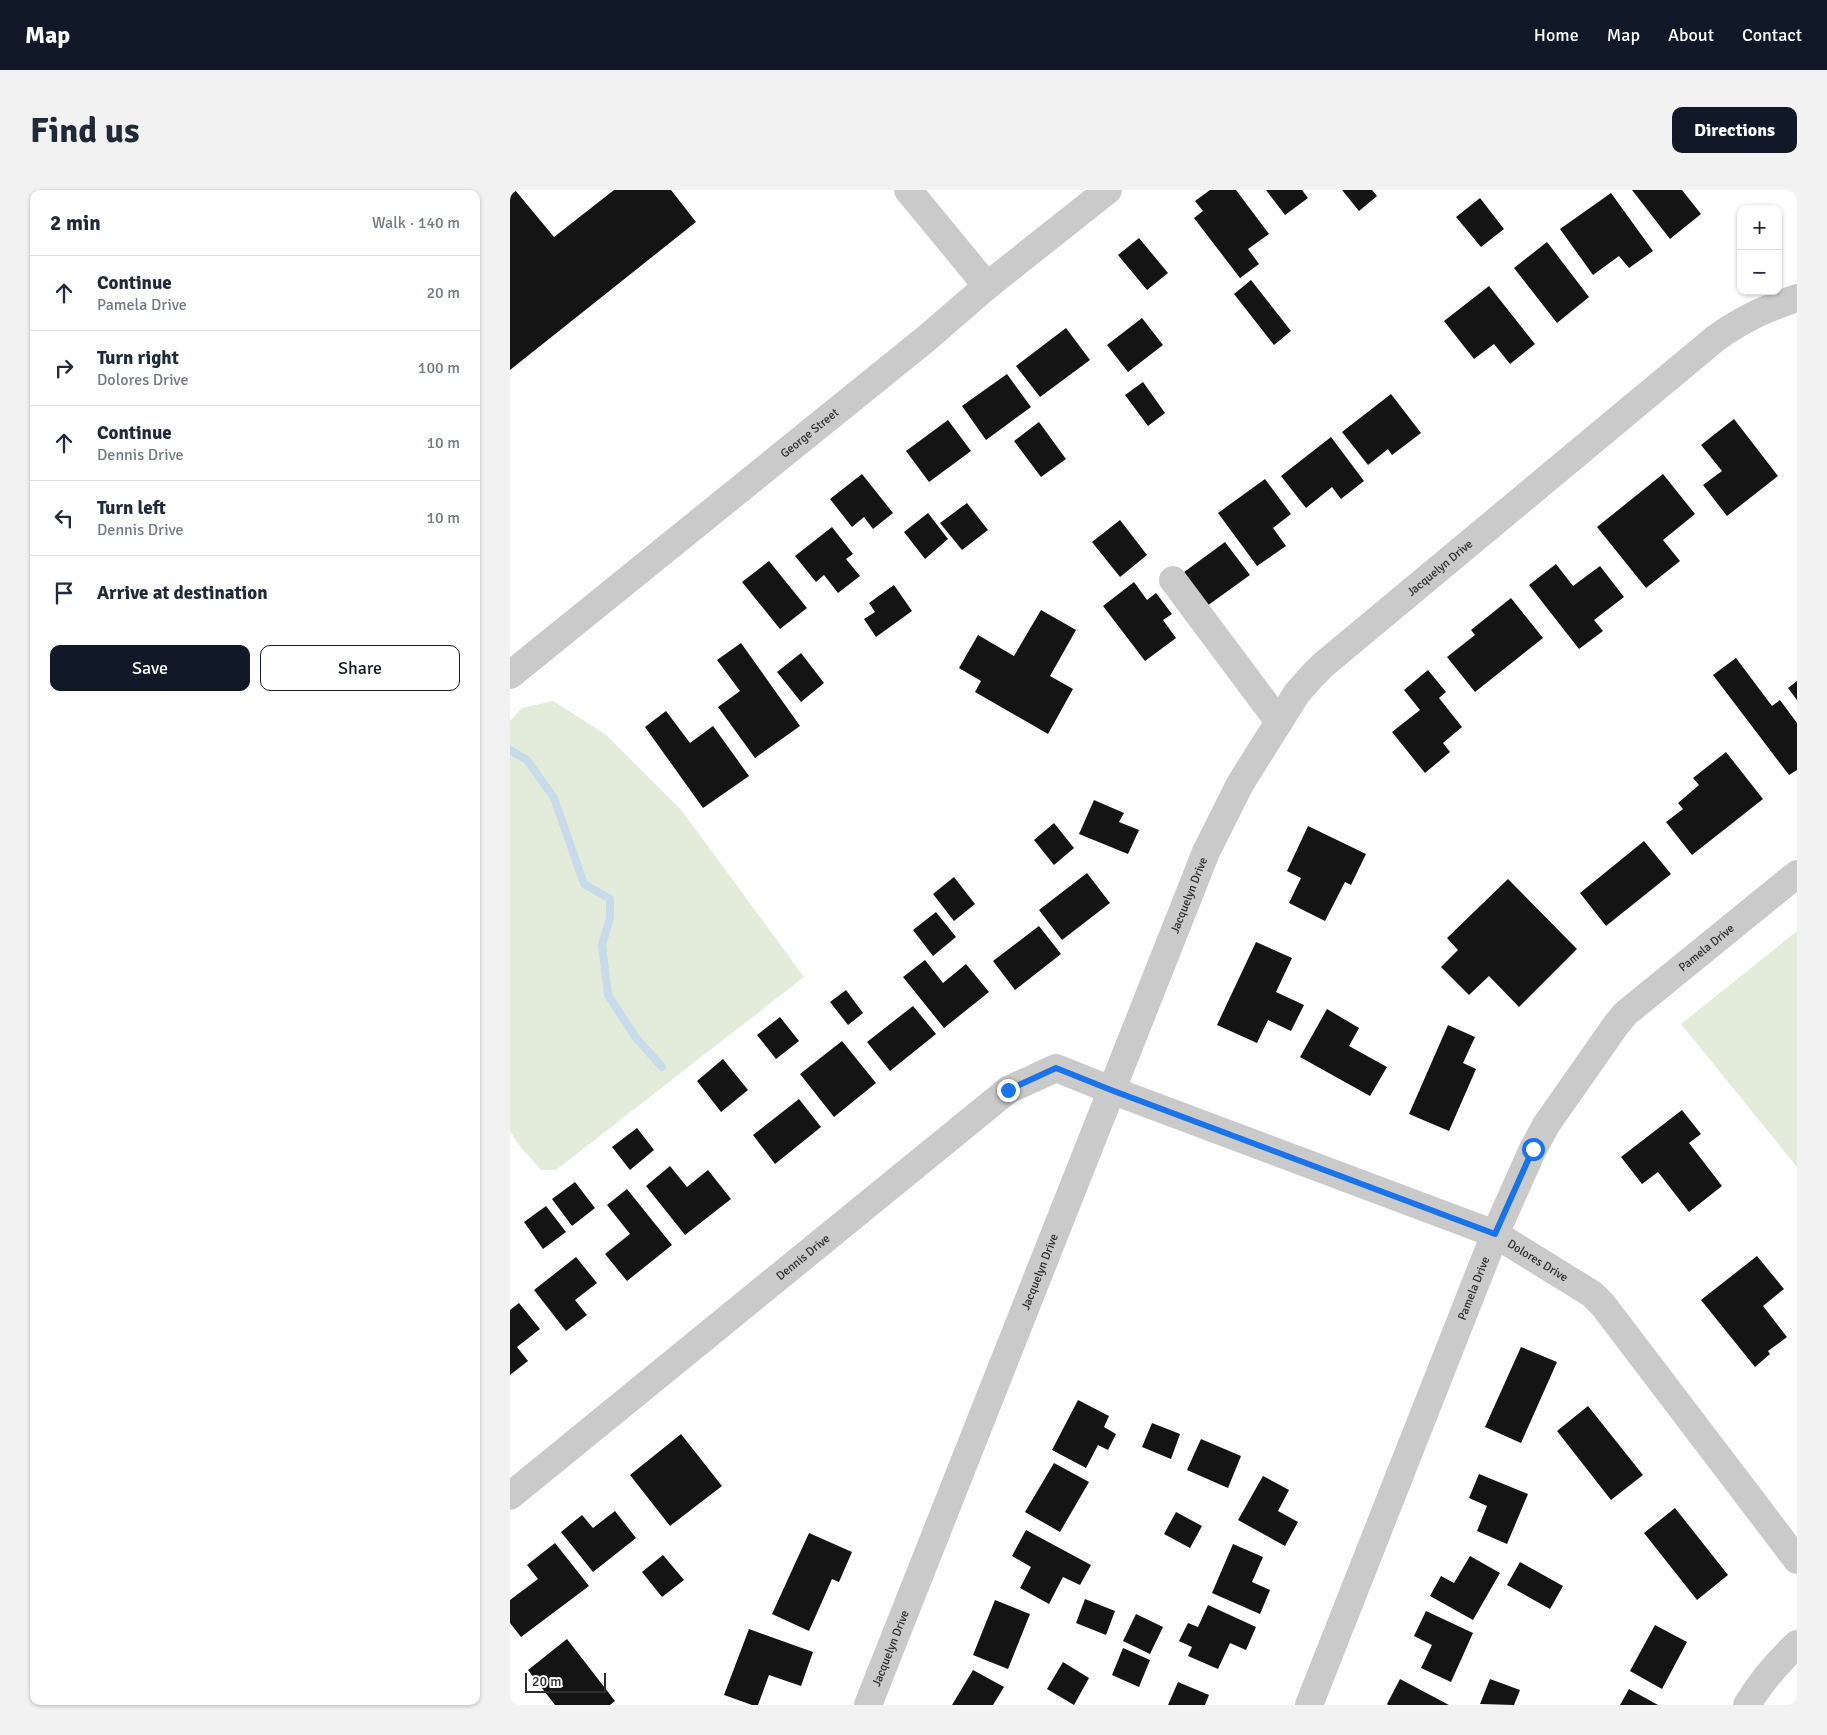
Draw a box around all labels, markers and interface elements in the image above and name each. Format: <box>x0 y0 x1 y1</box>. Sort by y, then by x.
text: Map <box>25 20 70 50</box>
text: Home <box>1534 24 1579 46</box>
text: Map <box>1607 24 1640 46</box>
text: About <box>1668 24 1714 46</box>
text: Contact <box>1742 24 1802 46</box>
button: Directions <box>1672 107 1797 153</box>
text: Find us <box>30 109 140 152</box>
map controls <box>1737 205 1782 295</box>
button: + <box>1737 205 1782 250</box>
text: 2 min <box>50 210 101 236</box>
text: Walk · 140 m <box>372 213 460 233</box>
button: − <box>1737 250 1782 295</box>
text: Continue <box>97 271 172 295</box>
icon: ahead <box>50 279 78 307</box>
text: 20 m <box>426 283 460 303</box>
text: Pamela Drive <box>97 295 187 315</box>
text: Turn right <box>97 346 179 370</box>
icon: right <box>50 354 78 382</box>
text: 100 m <box>418 358 460 378</box>
text: Dolores Drive <box>97 370 188 390</box>
street label: George Street <box>778 405 842 461</box>
text: Continue <box>97 421 172 445</box>
icon: ahead <box>50 429 78 457</box>
text: 10 m <box>426 433 460 453</box>
text: Dennis Drive <box>97 445 183 465</box>
text: Turn left <box>97 496 166 520</box>
icon: left <box>50 504 78 532</box>
text: 10 m <box>426 508 460 528</box>
text: Dennis Drive <box>97 520 183 540</box>
street label: Jacquelyn Drive <box>1404 537 1476 600</box>
icon: arrive <box>50 579 78 607</box>
text: Arrive at destination <box>97 581 268 605</box>
button: Save <box>50 645 250 691</box>
button: Share <box>260 645 460 691</box>
street label: Jacquelyn Drive <box>1167 855 1211 936</box>
street label: Pamela Drive <box>1676 921 1738 975</box>
route end <box>997 1079 1020 1102</box>
route start <box>1522 1138 1545 1161</box>
street label: Dennis Drive <box>773 1231 833 1284</box>
street label: Jacquelyn Drive <box>1018 1232 1062 1312</box>
street label: Dolores Drive <box>1504 1236 1571 1285</box>
street label: Pamela Drive <box>1455 1254 1493 1323</box>
street label: Jacquelyn Drive <box>869 1608 913 1689</box>
scale bar <box>525 1670 606 1693</box>
text: 20 m <box>532 1673 561 1690</box>

